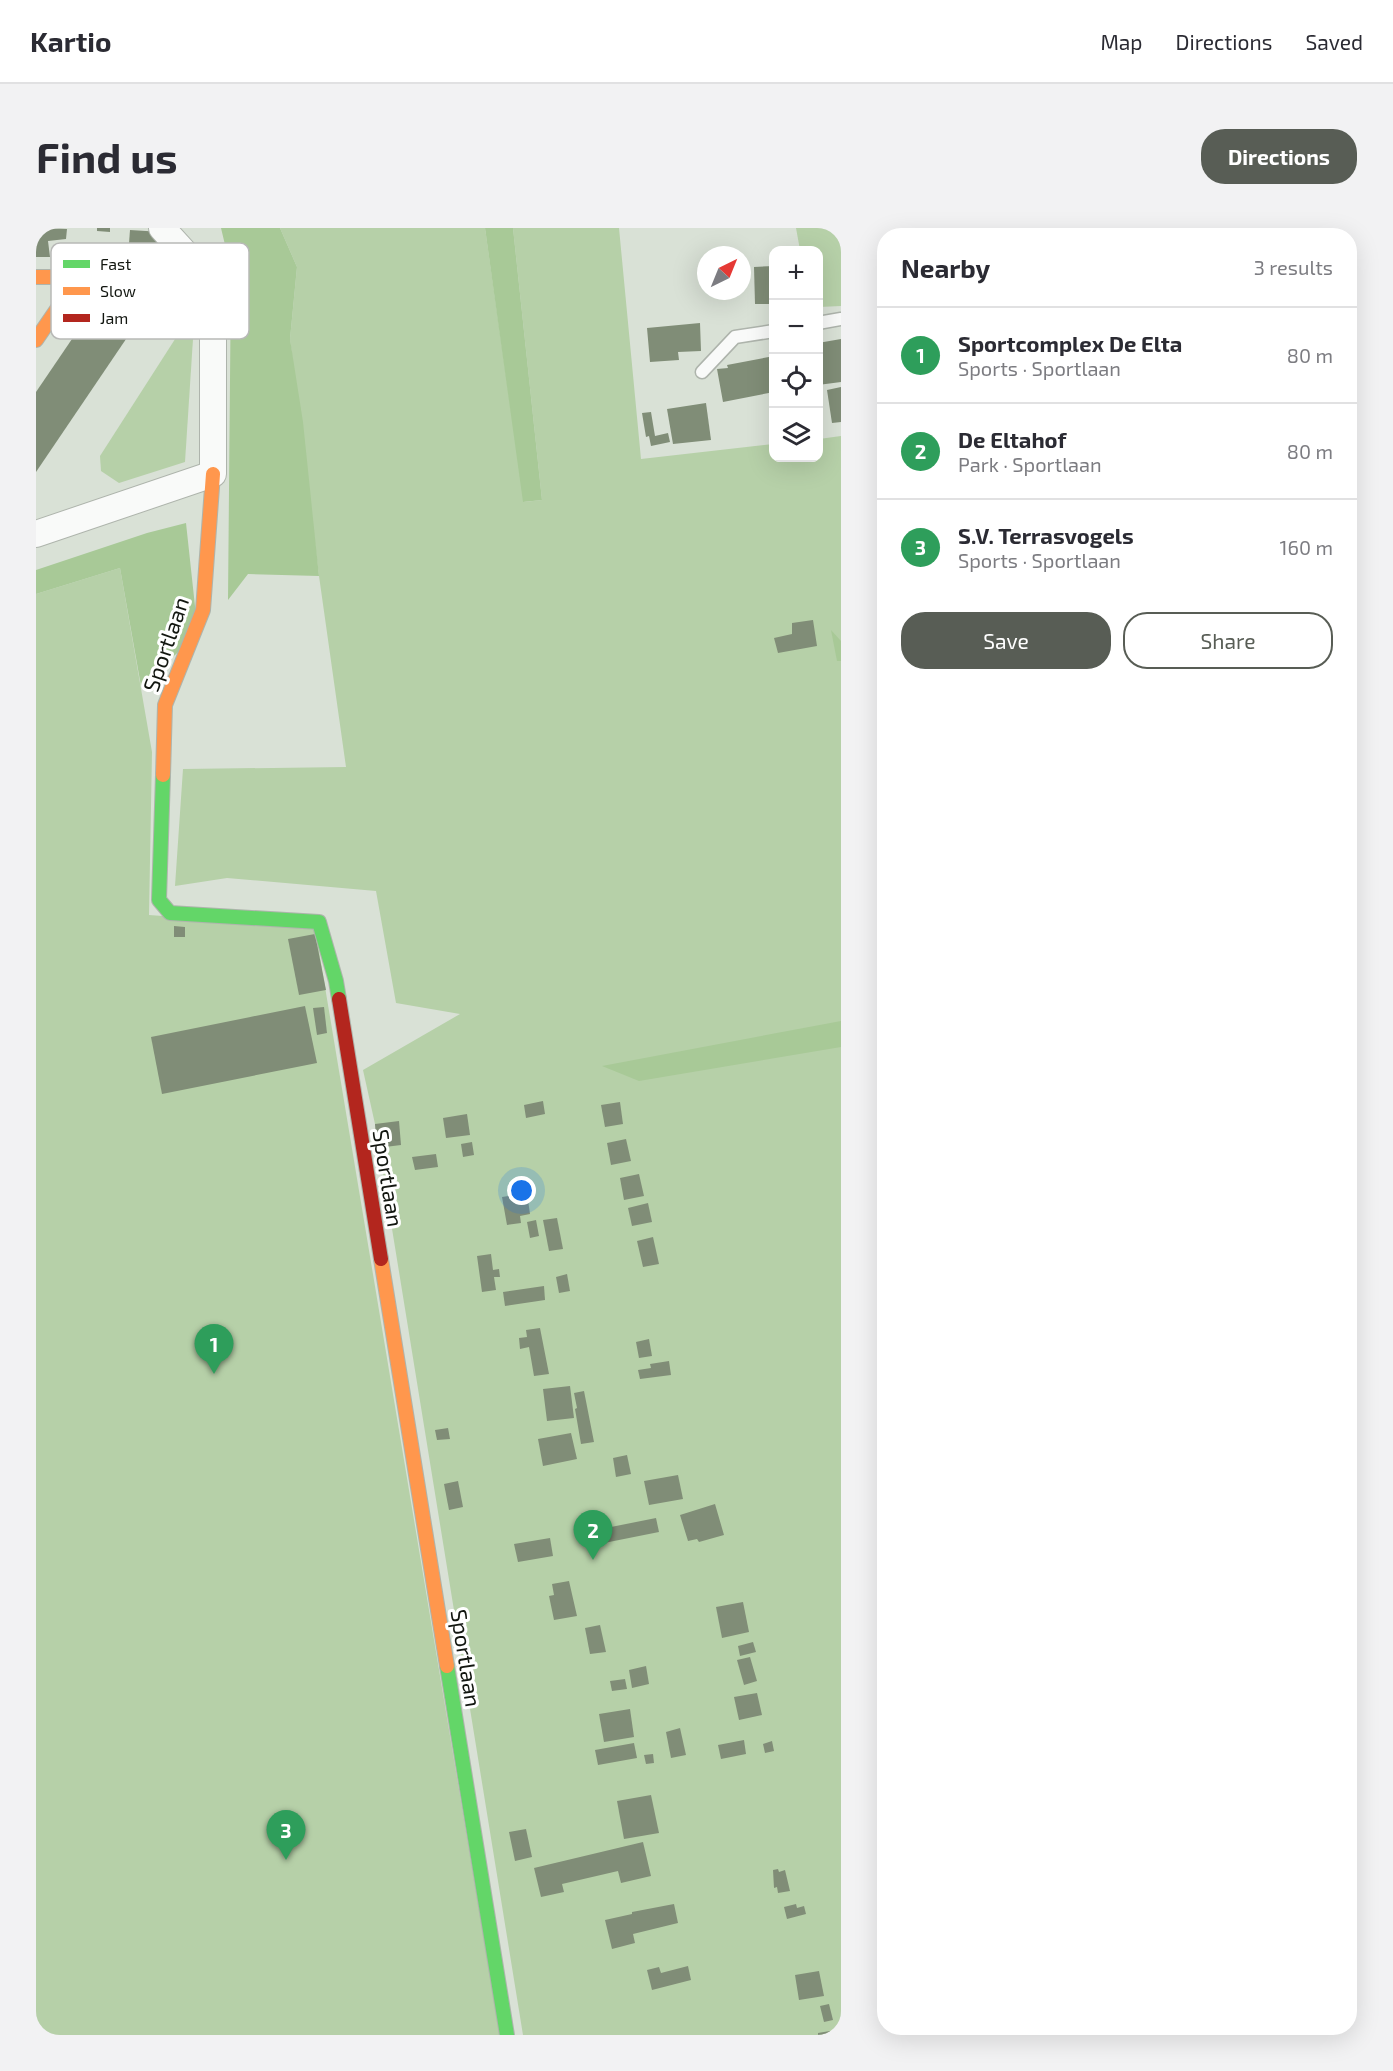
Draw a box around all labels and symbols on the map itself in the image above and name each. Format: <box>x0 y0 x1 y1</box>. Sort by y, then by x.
legend <box>51 243 249 339</box>
north arrow <box>697 246 751 300</box>
text: Fast <box>100 254 131 273</box>
text: Slow <box>100 281 136 300</box>
text: Jam <box>100 308 128 327</box>
street label: Sportlaan <box>137 593 193 695</box>
street label: Sportlaan <box>368 1127 410 1229</box>
your location <box>507 1176 536 1205</box>
pin: 1 <box>194 1324 234 1374</box>
pin: 2 <box>574 1510 612 1560</box>
street label: Sportlaan <box>446 1607 488 1709</box>
pin: 3 <box>266 1810 306 1860</box>

